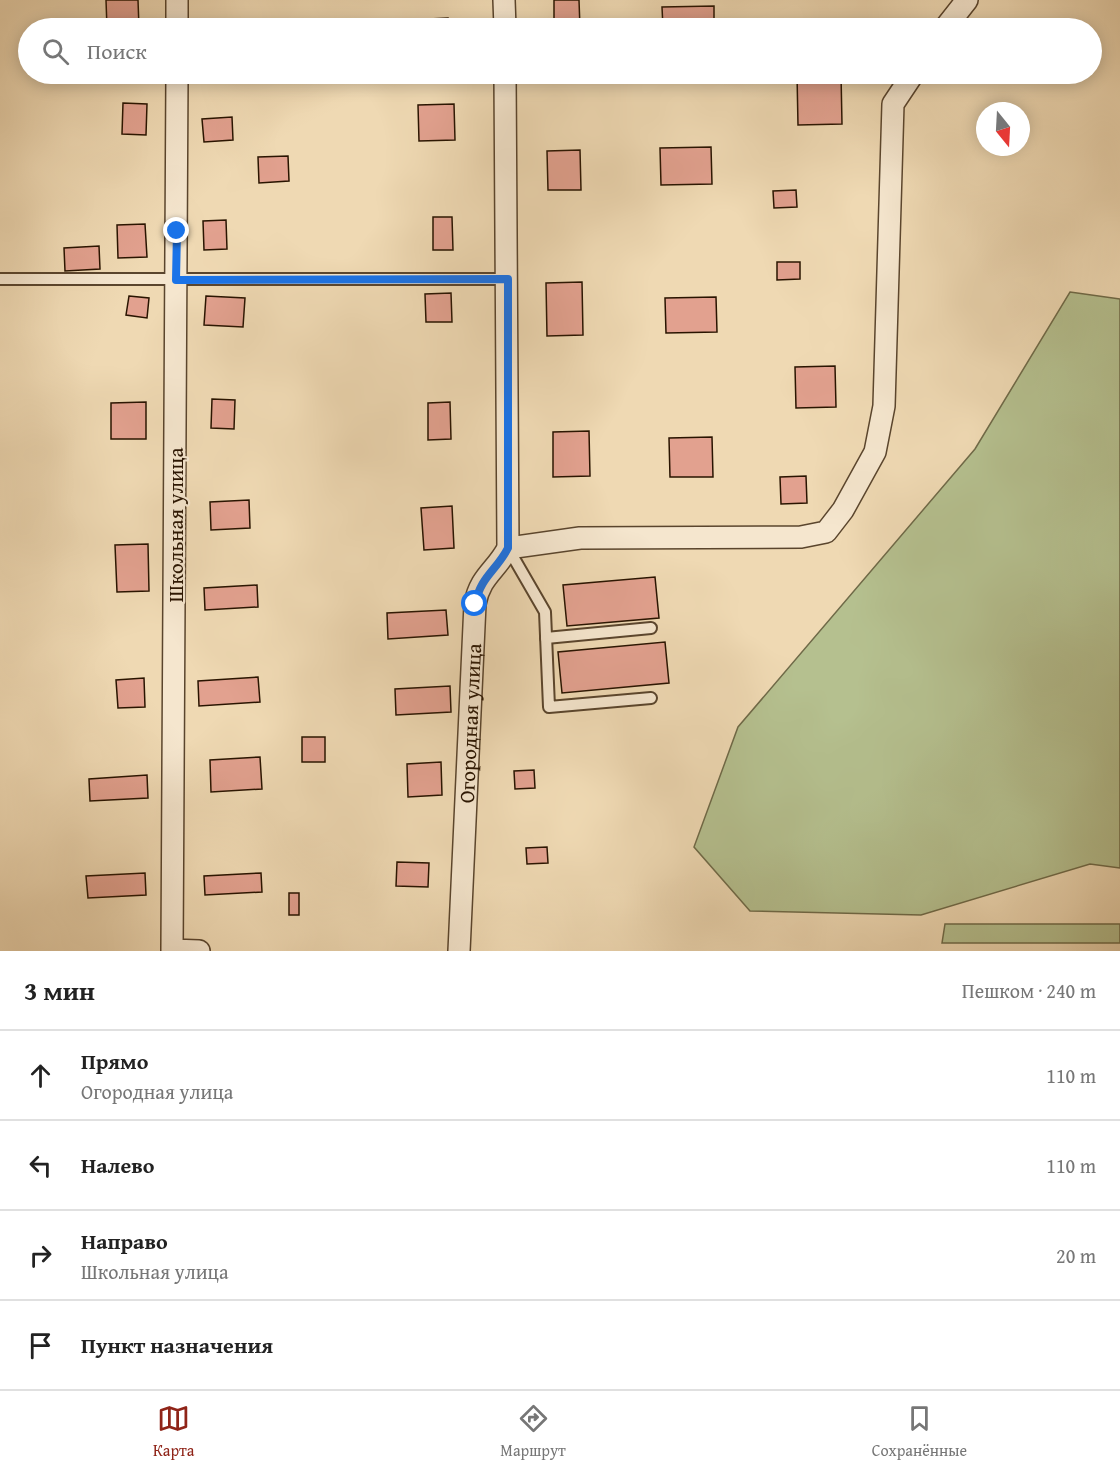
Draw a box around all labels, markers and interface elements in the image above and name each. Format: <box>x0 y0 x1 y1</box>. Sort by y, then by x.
search box <box>18 18 1102 84</box>
icon: search <box>39 35 72 68</box>
text: Поиск <box>87 35 147 67</box>
north arrow <box>976 102 1030 156</box>
route end <box>163 217 189 243</box>
street label: Школьная улица <box>160 448 191 602</box>
route start <box>461 590 487 616</box>
street label: Огородная улица <box>450 643 489 804</box>
text: 3 мин <box>24 971 95 1010</box>
text: Пешком · 240 m <box>962 976 1096 1005</box>
text: Прямо <box>81 1045 148 1077</box>
icon: ahead <box>24 1059 57 1092</box>
text: 110 m <box>1046 1061 1096 1090</box>
text: Огородная улица <box>81 1077 233 1106</box>
icon: left <box>24 1149 57 1182</box>
text: Налево <box>81 1149 154 1181</box>
text: 110 m <box>1046 1151 1096 1180</box>
text: Направо <box>81 1225 168 1257</box>
icon: right <box>24 1239 57 1272</box>
text: 20 m <box>1056 1241 1096 1270</box>
text: Школьная улица <box>81 1257 229 1286</box>
icon: arrive <box>24 1329 57 1362</box>
text: Пункт назначения <box>81 1329 273 1361</box>
tab: Карта <box>153 1402 194 1462</box>
tab: Маршрут <box>500 1402 566 1462</box>
tab: Сохранённые <box>872 1402 967 1462</box>

